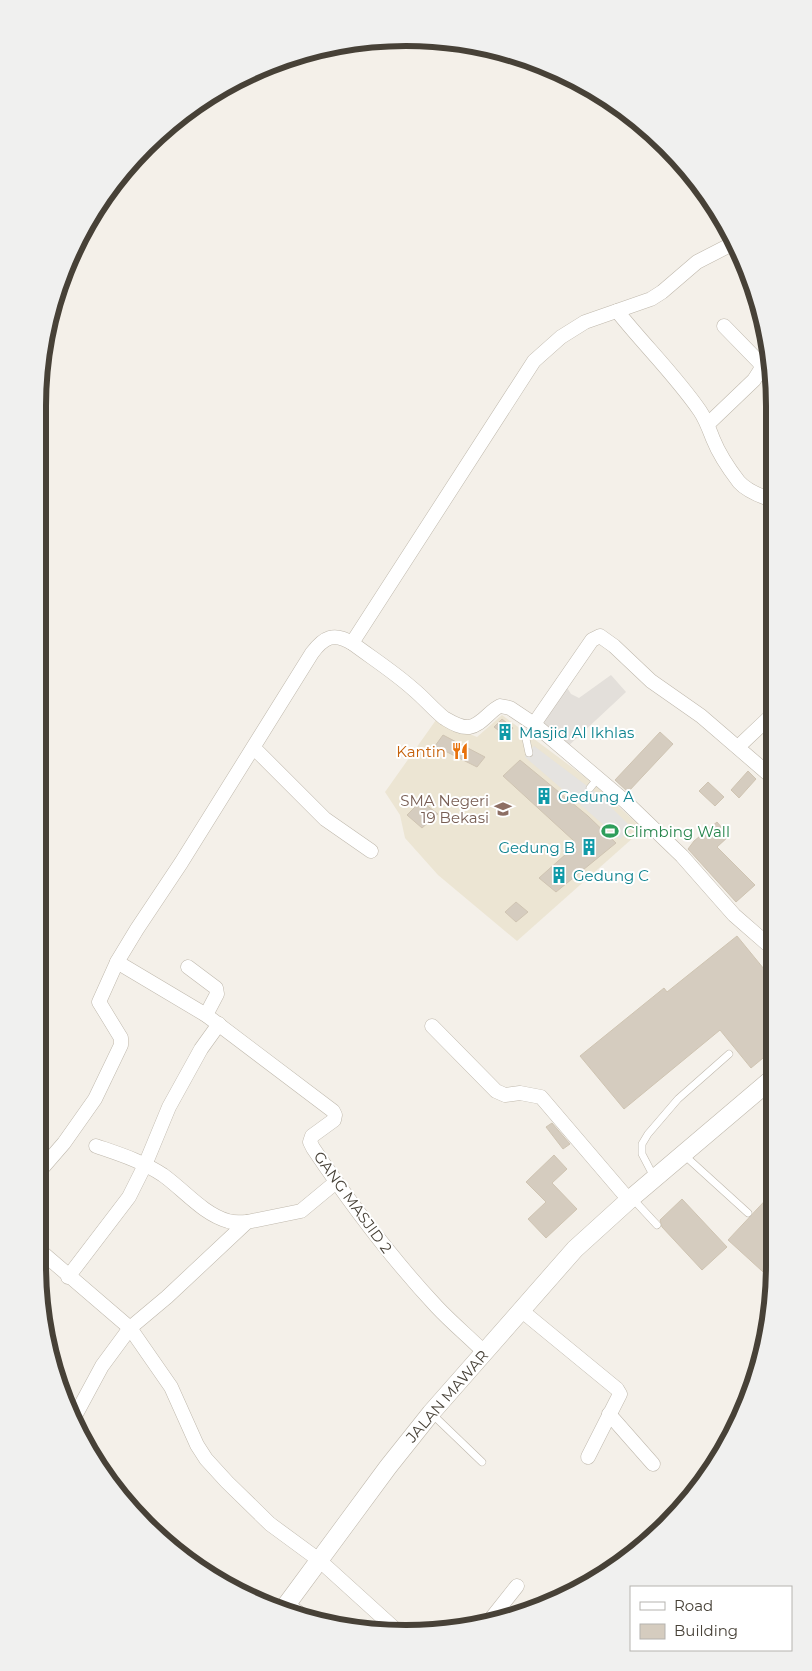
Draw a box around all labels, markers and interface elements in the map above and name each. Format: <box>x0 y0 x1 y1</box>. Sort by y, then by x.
building icon: Masjid Al Ikhlas <box>495 722 515 742</box>
place label: Masjid Al Ikhlas <box>519 723 634 742</box>
restaurant icon: Kantin <box>450 741 470 761</box>
place label: Kantin <box>396 742 446 761</box>
building icon: Gedung A <box>534 786 554 806</box>
place label: Gedung A <box>558 787 634 806</box>
place label: SMA Negeri 19 Bekasi <box>400 791 489 827</box>
school or university icon: SMA Negeri 19 Bekasi <box>493 799 513 819</box>
sports icon: Climbing Wall <box>600 821 620 841</box>
place label: Climbing Wall <box>624 822 730 841</box>
building icon: Gedung B <box>579 837 599 857</box>
place label: Gedung B <box>498 838 575 857</box>
building icon: Gedung C <box>549 865 569 885</box>
place label: Gedung C <box>573 866 649 885</box>
street label: GANG MASJID 2 <box>310 1147 396 1257</box>
street label: JALAN MAWAR <box>401 1346 492 1447</box>
legend <box>630 1586 792 1651</box>
text: Road <box>674 1596 713 1615</box>
text: Building <box>674 1621 738 1640</box>

